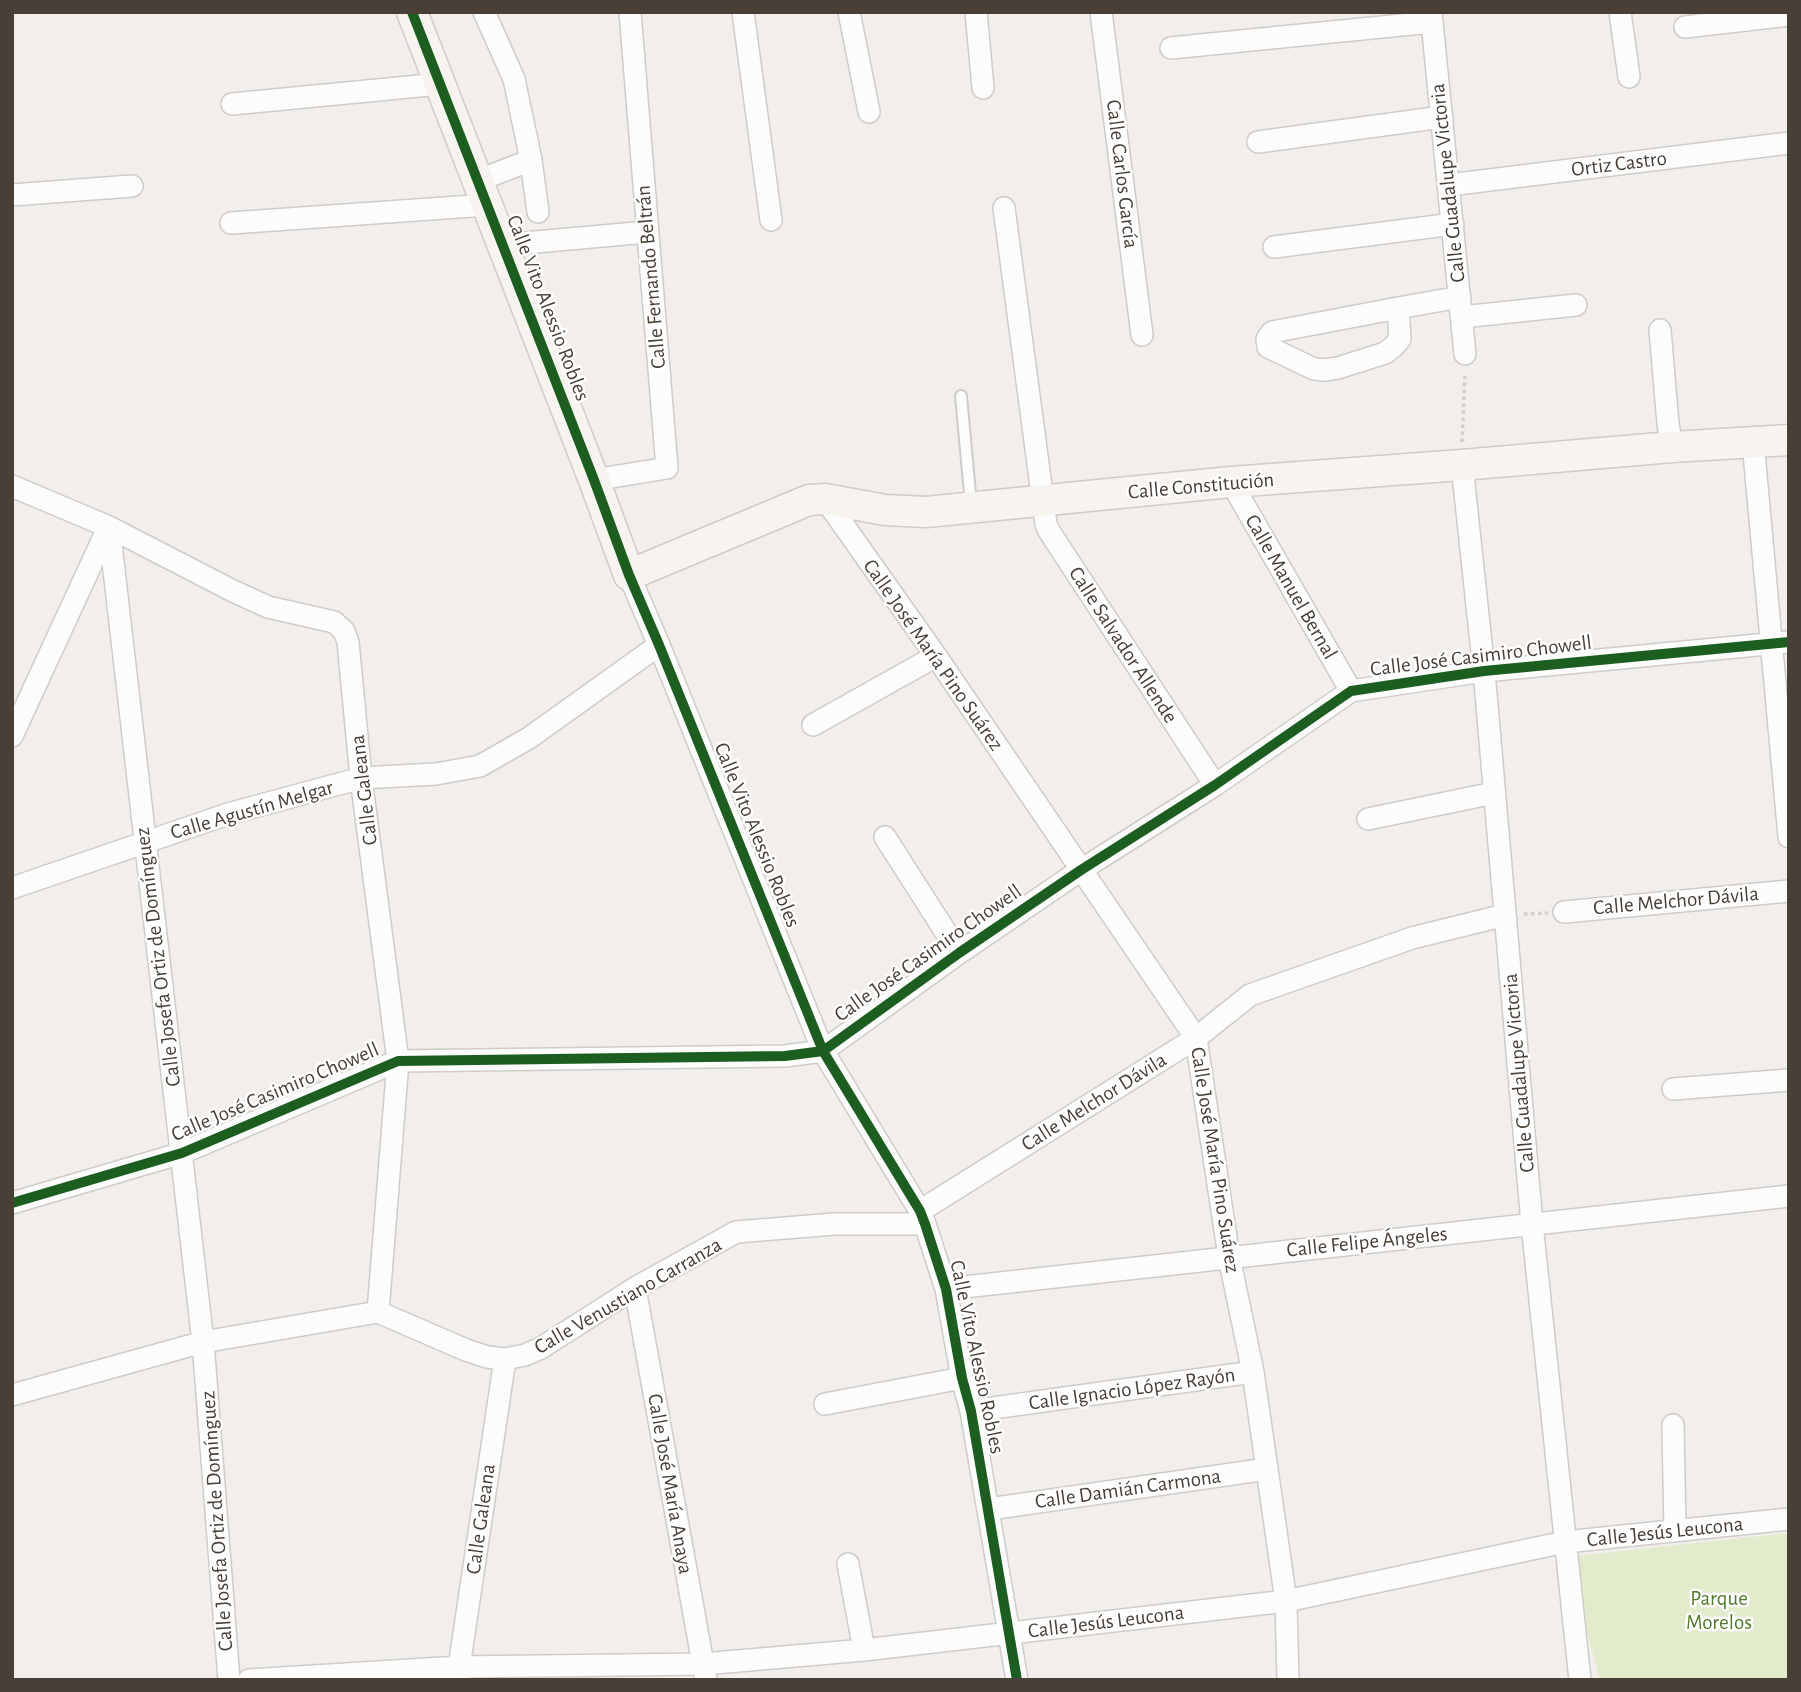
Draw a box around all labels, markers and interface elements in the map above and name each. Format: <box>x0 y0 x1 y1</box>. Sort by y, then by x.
street label: Calle Guadalupe Victoria <box>1425 82 1471 284</box>
street label: Calle Carlos García <box>1100 98 1144 250</box>
street label: Ortiz Castro <box>1570 146 1668 182</box>
street label: Calle Fernando Beltrán <box>630 184 672 370</box>
street label: Calle Vito Alessio Robles <box>501 211 595 405</box>
street label: Calle Constitución <box>1127 467 1275 505</box>
street label: Calle Manuel Bernal <box>1239 510 1343 664</box>
street label: Calle José María Pino Suárez <box>857 554 1009 756</box>
street label: Calle Salvador Allende <box>1063 562 1183 728</box>
street label: Calle José Casimiro Chowell <box>1369 630 1593 682</box>
street label: Calle Galeana <box>345 733 383 847</box>
street label: Calle Vito Alessio Robles <box>708 739 806 931</box>
street label: Calle Agustín Melgar <box>168 775 336 845</box>
street label: Calle Josefa Ortiz de Domínguez <box>130 826 186 1088</box>
street label: Calle José Casimiro Chowell <box>829 879 1027 1027</box>
street label: Calle Melchor Dávila <box>1592 881 1760 921</box>
street label: Calle Guadalupe Victoria <box>1498 972 1540 1174</box>
street label: Calle José Casimiro Chowell <box>167 1037 383 1147</box>
street label: Calle José María Pino Suárez <box>1185 1045 1245 1275</box>
street label: Calle Melchor Dávila <box>1017 1047 1171 1157</box>
street label: Calle Felipe Ángeles <box>1285 1221 1449 1263</box>
street label: Calle Venustiano Carranza <box>530 1232 726 1360</box>
street label: Calle Vito Alessio Robles <box>944 1258 1010 1456</box>
street label: Calle Ignacio López Rayón <box>1027 1362 1237 1416</box>
street label: Calle Josefa Ortiz de Domínguez <box>195 1390 239 1652</box>
street label: Calle José María Anaya <box>642 1392 698 1576</box>
street label: Calle Galeana <box>461 1462 501 1576</box>
street label: Calle Damián Carmona <box>1033 1463 1223 1515</box>
street label: Calle Jesús Leucona <box>1586 1511 1744 1553</box>
park label: Parque Morelos <box>1686 1586 1752 1636</box>
street label: Calle Jesús Leucona <box>1026 1600 1186 1644</box>

